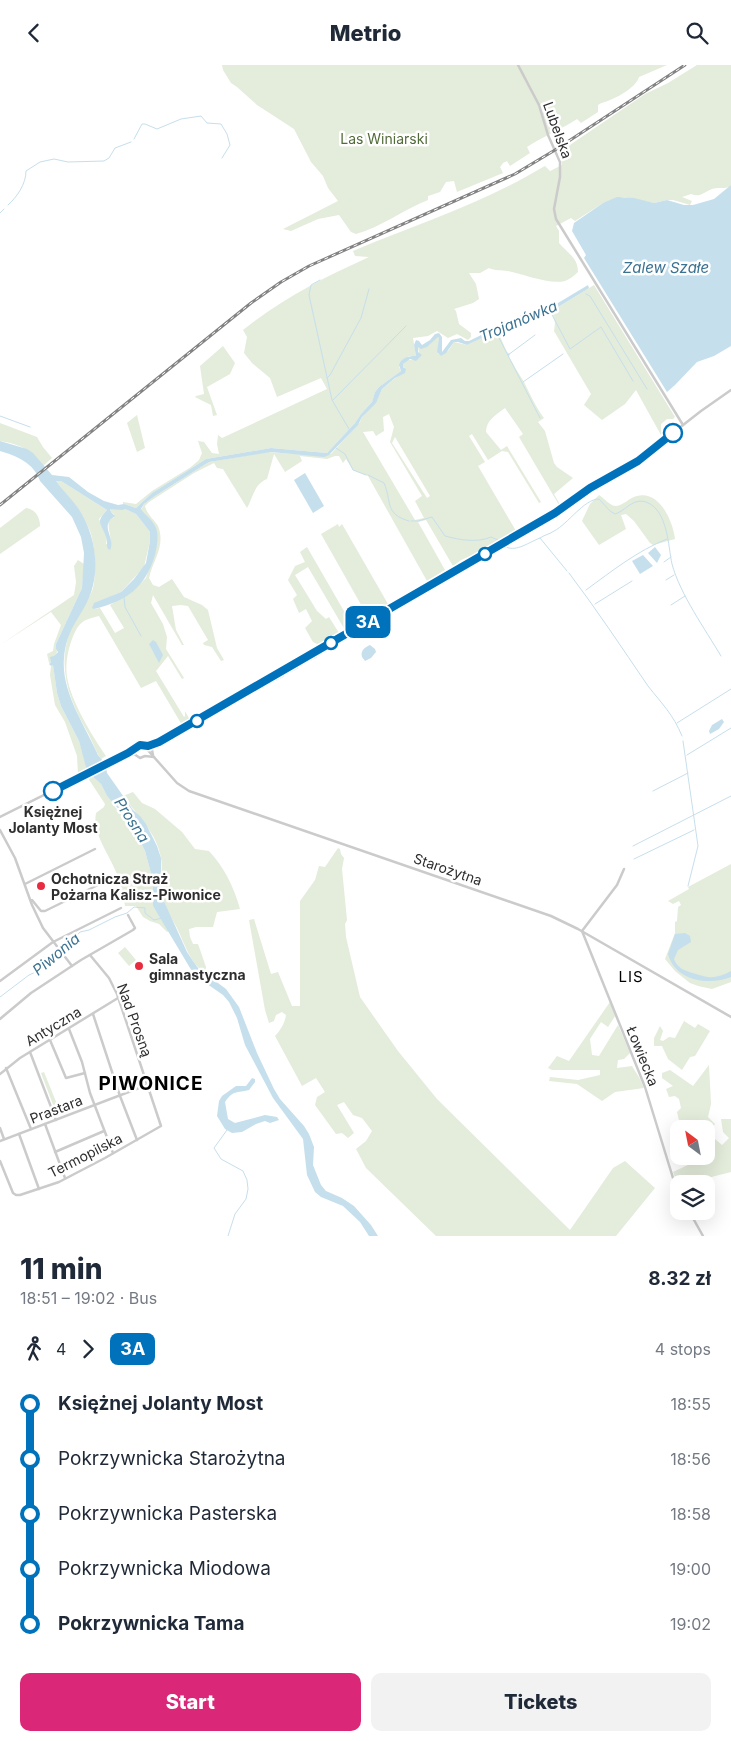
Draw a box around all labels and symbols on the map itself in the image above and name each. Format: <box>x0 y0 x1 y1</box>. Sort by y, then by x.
street label: Lubelska <box>540 99 576 161</box>
park label: Las Winiarski <box>340 130 428 147</box>
water label: Zalew Szałe <box>623 258 709 277</box>
water label: Trojanówka <box>476 296 560 346</box>
unlabelled marker <box>663 423 683 443</box>
unlabelled marker <box>478 547 492 561</box>
line badge: 3A <box>346 606 390 638</box>
unlabelled marker <box>324 636 338 650</box>
unlabelled marker <box>190 714 204 728</box>
marker: Księżnej Jolanty Most <box>43 781 63 801</box>
water label: Prosna <box>110 794 154 846</box>
place label: Księżnej Jolanty Most <box>8 803 98 836</box>
street label: Starożytna <box>412 849 484 889</box>
place label: Ochotnicza Straż Pożarna Kalisz-Piwonice <box>51 870 221 903</box>
marker: Ochotnicza Straż Pożarna Kalisz-Piwonice <box>35 880 47 892</box>
water label: Piwonia <box>28 929 84 979</box>
place label: Sala gimnastyczna <box>149 950 246 983</box>
marker: Sala gimnastyczna <box>133 960 145 972</box>
district label: LIS <box>618 967 644 986</box>
street label: Nad Prosną <box>114 981 156 1059</box>
street label: Antyczna <box>22 1003 84 1049</box>
street label: Łowiecka <box>623 1024 663 1088</box>
district label: PIWONICE <box>99 1072 203 1095</box>
street label: Prastara <box>27 1091 85 1127</box>
north arrow <box>670 1120 715 1165</box>
street label: Termopilska <box>45 1129 125 1181</box>

